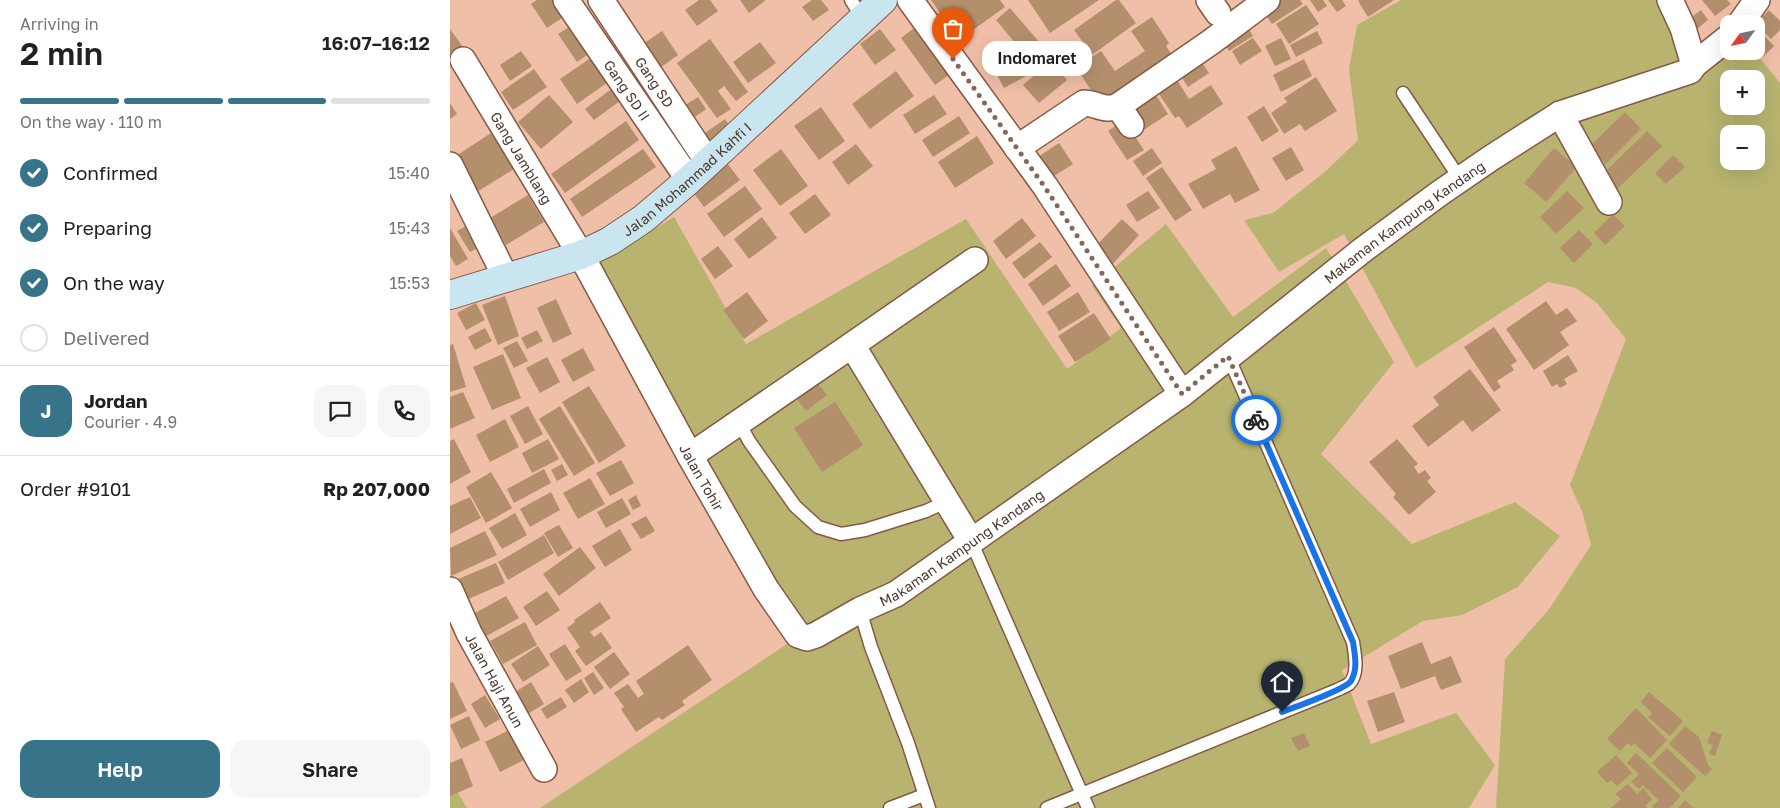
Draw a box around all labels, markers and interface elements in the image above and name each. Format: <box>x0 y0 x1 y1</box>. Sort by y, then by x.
pin <box>932 8 974 59</box>
text: Arriving in <box>20 14 99 34</box>
icon: bag <box>939 15 967 43</box>
north arrow <box>1720 15 1765 60</box>
map controls <box>1720 15 1765 170</box>
text: 16:07–16:12 <box>322 31 430 54</box>
text: 2 min <box>20 34 103 72</box>
callout: Indomaret <box>983 42 1093 76</box>
text: Indomaret <box>997 48 1077 68</box>
street label: Gang SD <box>632 53 678 110</box>
street label: Gang SD II <box>601 56 654 124</box>
button: + <box>1720 70 1765 115</box>
street label: Gang Jamblang <box>488 108 556 207</box>
text: On the way · 110 m <box>20 112 162 132</box>
street label: Jalan Mohammad Kahfi I <box>619 118 754 239</box>
button: − <box>1720 125 1765 170</box>
street label: Makaman Kampung Kandang <box>1320 157 1488 286</box>
icon: check <box>20 159 48 187</box>
text: Confirmed <box>63 161 158 184</box>
text: 15:40 <box>388 163 430 183</box>
icon: check <box>20 214 48 242</box>
text: Preparing <box>63 216 152 239</box>
text: 15:43 <box>389 218 430 238</box>
icon: check <box>20 269 48 297</box>
text: On the way <box>63 271 165 294</box>
text: 15:53 <box>390 273 430 293</box>
text: Delivered <box>63 326 150 349</box>
button: chat <box>314 385 366 437</box>
button: phone <box>378 385 430 437</box>
text: Jordan <box>84 389 148 412</box>
courier <box>1231 395 1281 445</box>
text: J <box>41 399 51 422</box>
icon: bike <box>1242 406 1270 434</box>
text: Courier · 4.9 <box>84 412 177 432</box>
street label: Jalan Tohir <box>677 441 728 514</box>
text: Order #9101 <box>20 477 131 500</box>
text: Rp 207,000 <box>323 477 430 500</box>
street label: Makaman Kampung Kandang <box>876 485 1047 609</box>
street label: Jalan Haji Anun <box>462 630 528 730</box>
pin <box>1261 661 1303 712</box>
icon: home <box>1268 668 1296 696</box>
button: Help <box>20 740 220 798</box>
button: Share <box>230 740 430 798</box>

